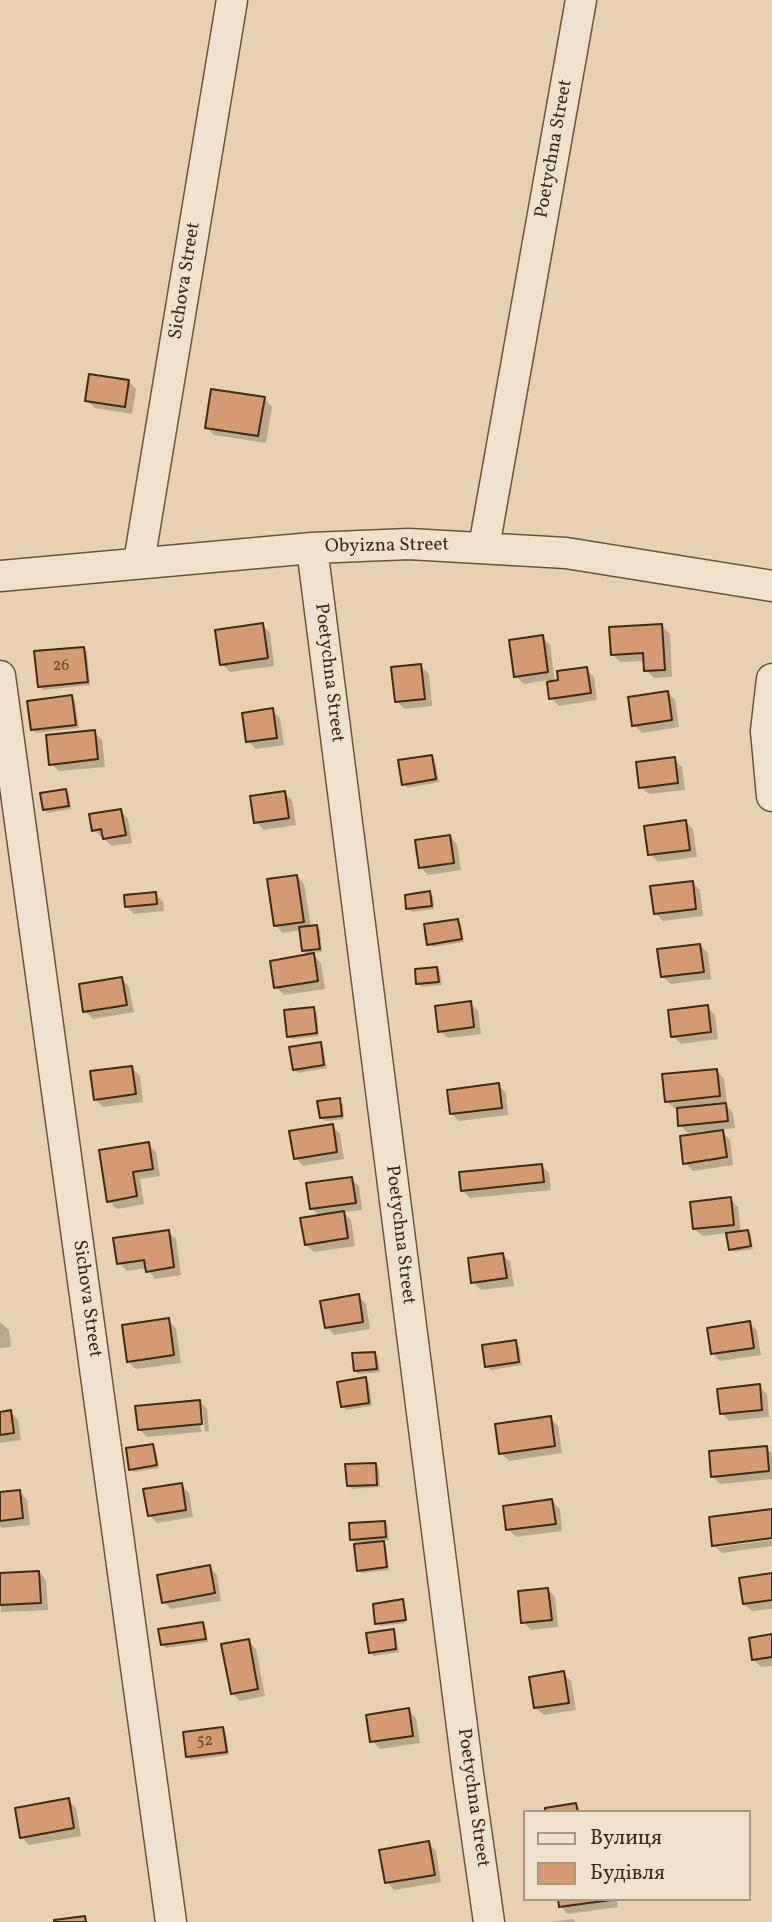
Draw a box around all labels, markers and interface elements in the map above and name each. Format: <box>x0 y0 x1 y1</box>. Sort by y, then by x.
street label: Poetychna Street <box>532 78 578 220</box>
street label: Sichova Street <box>165 221 207 341</box>
street label: Obyizna Street <box>325 535 449 559</box>
street label: Poetychna Street <box>308 602 348 744</box>
house number: 26 <box>53 657 69 677</box>
street label: Poetychna Street <box>379 1164 419 1306</box>
street label: Sichova Street <box>66 1239 106 1359</box>
street label: Poetychna Street <box>451 1727 493 1869</box>
house number: 52 <box>197 1732 213 1752</box>
legend <box>524 1810 751 1901</box>
text: Вулиця <box>590 1824 662 1853</box>
text: Будівля <box>590 1859 665 1888</box>

